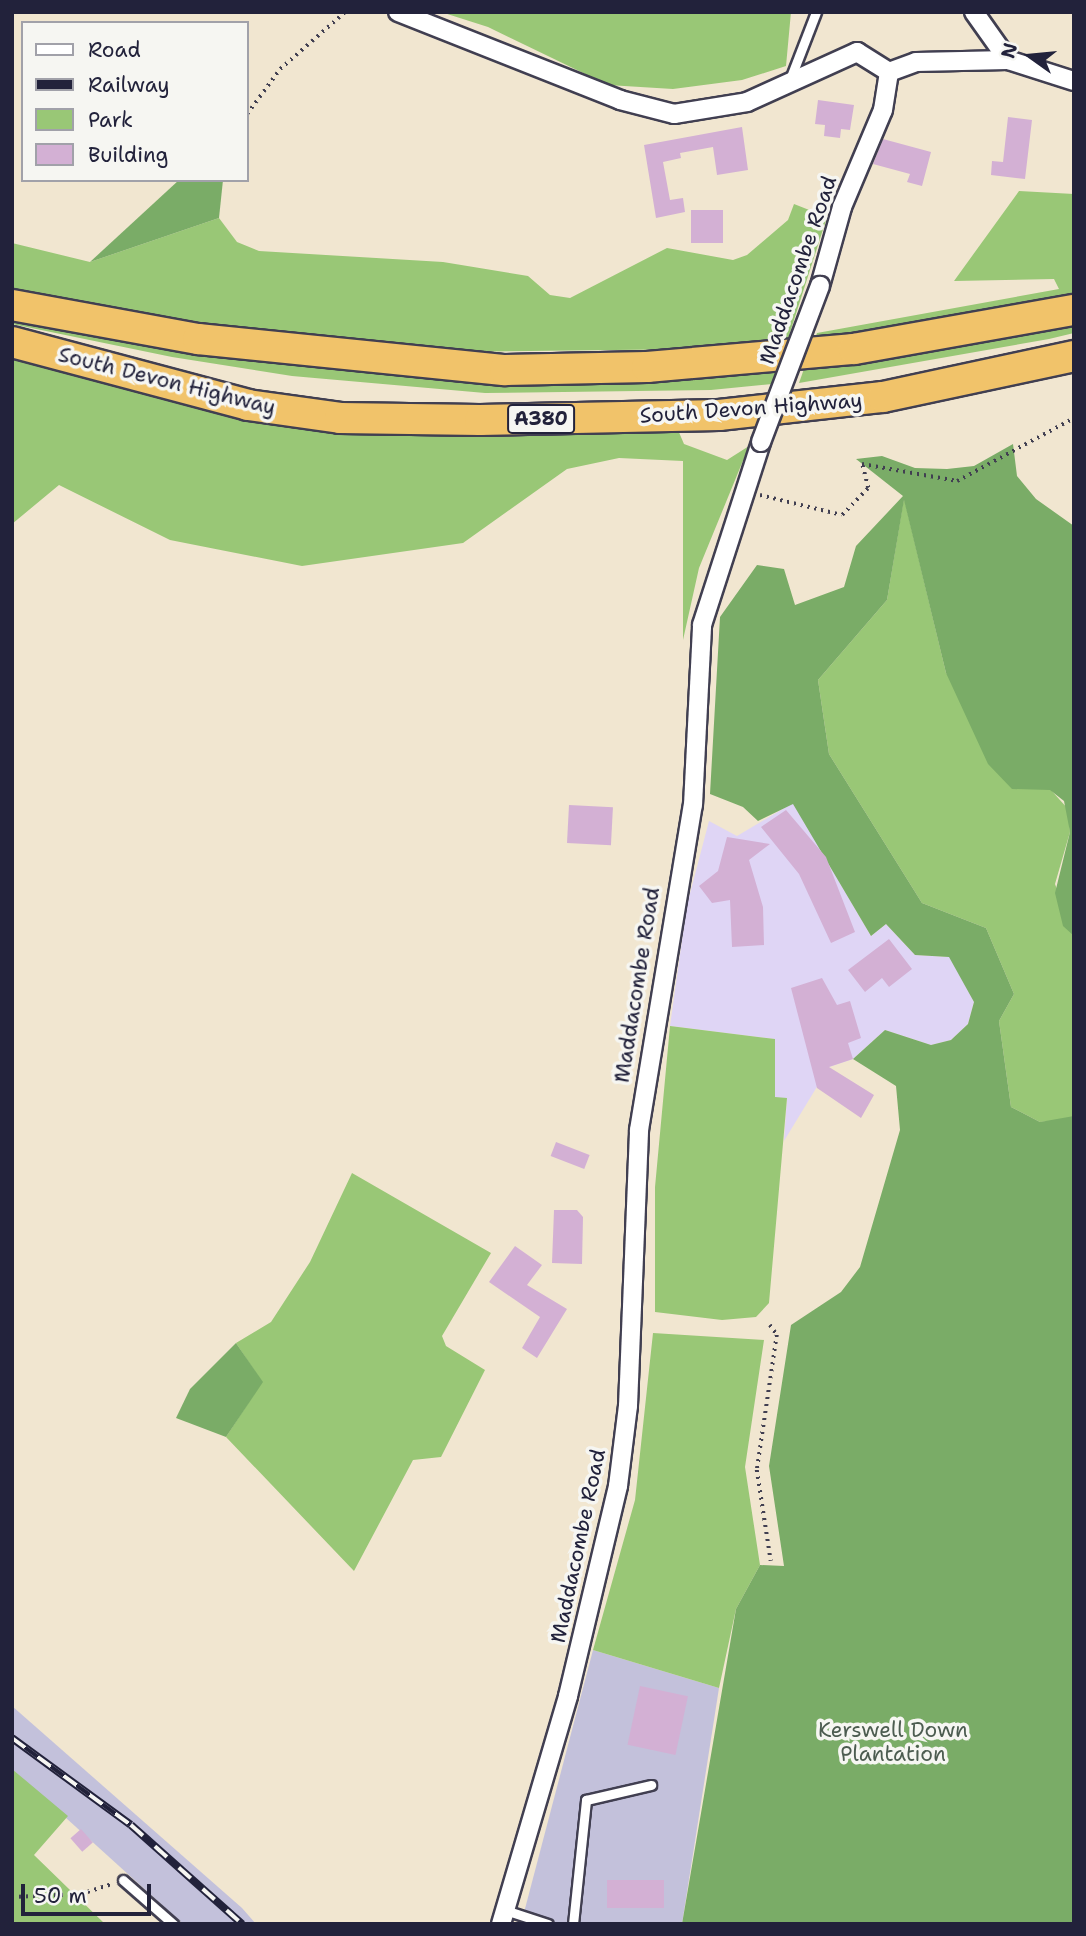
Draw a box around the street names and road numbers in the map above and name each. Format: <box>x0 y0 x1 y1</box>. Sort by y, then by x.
street label: Maddacombe Road <box>754 173 842 367</box>
street label: South Devon Highway <box>56 342 278 420</box>
street label: South Devon Highway <box>639 388 863 428</box>
road number: A380 <box>506 404 576 434</box>
street label: Maddacombe Road <box>609 885 665 1085</box>
street label: Maddacombe Road <box>545 1447 611 1645</box>

